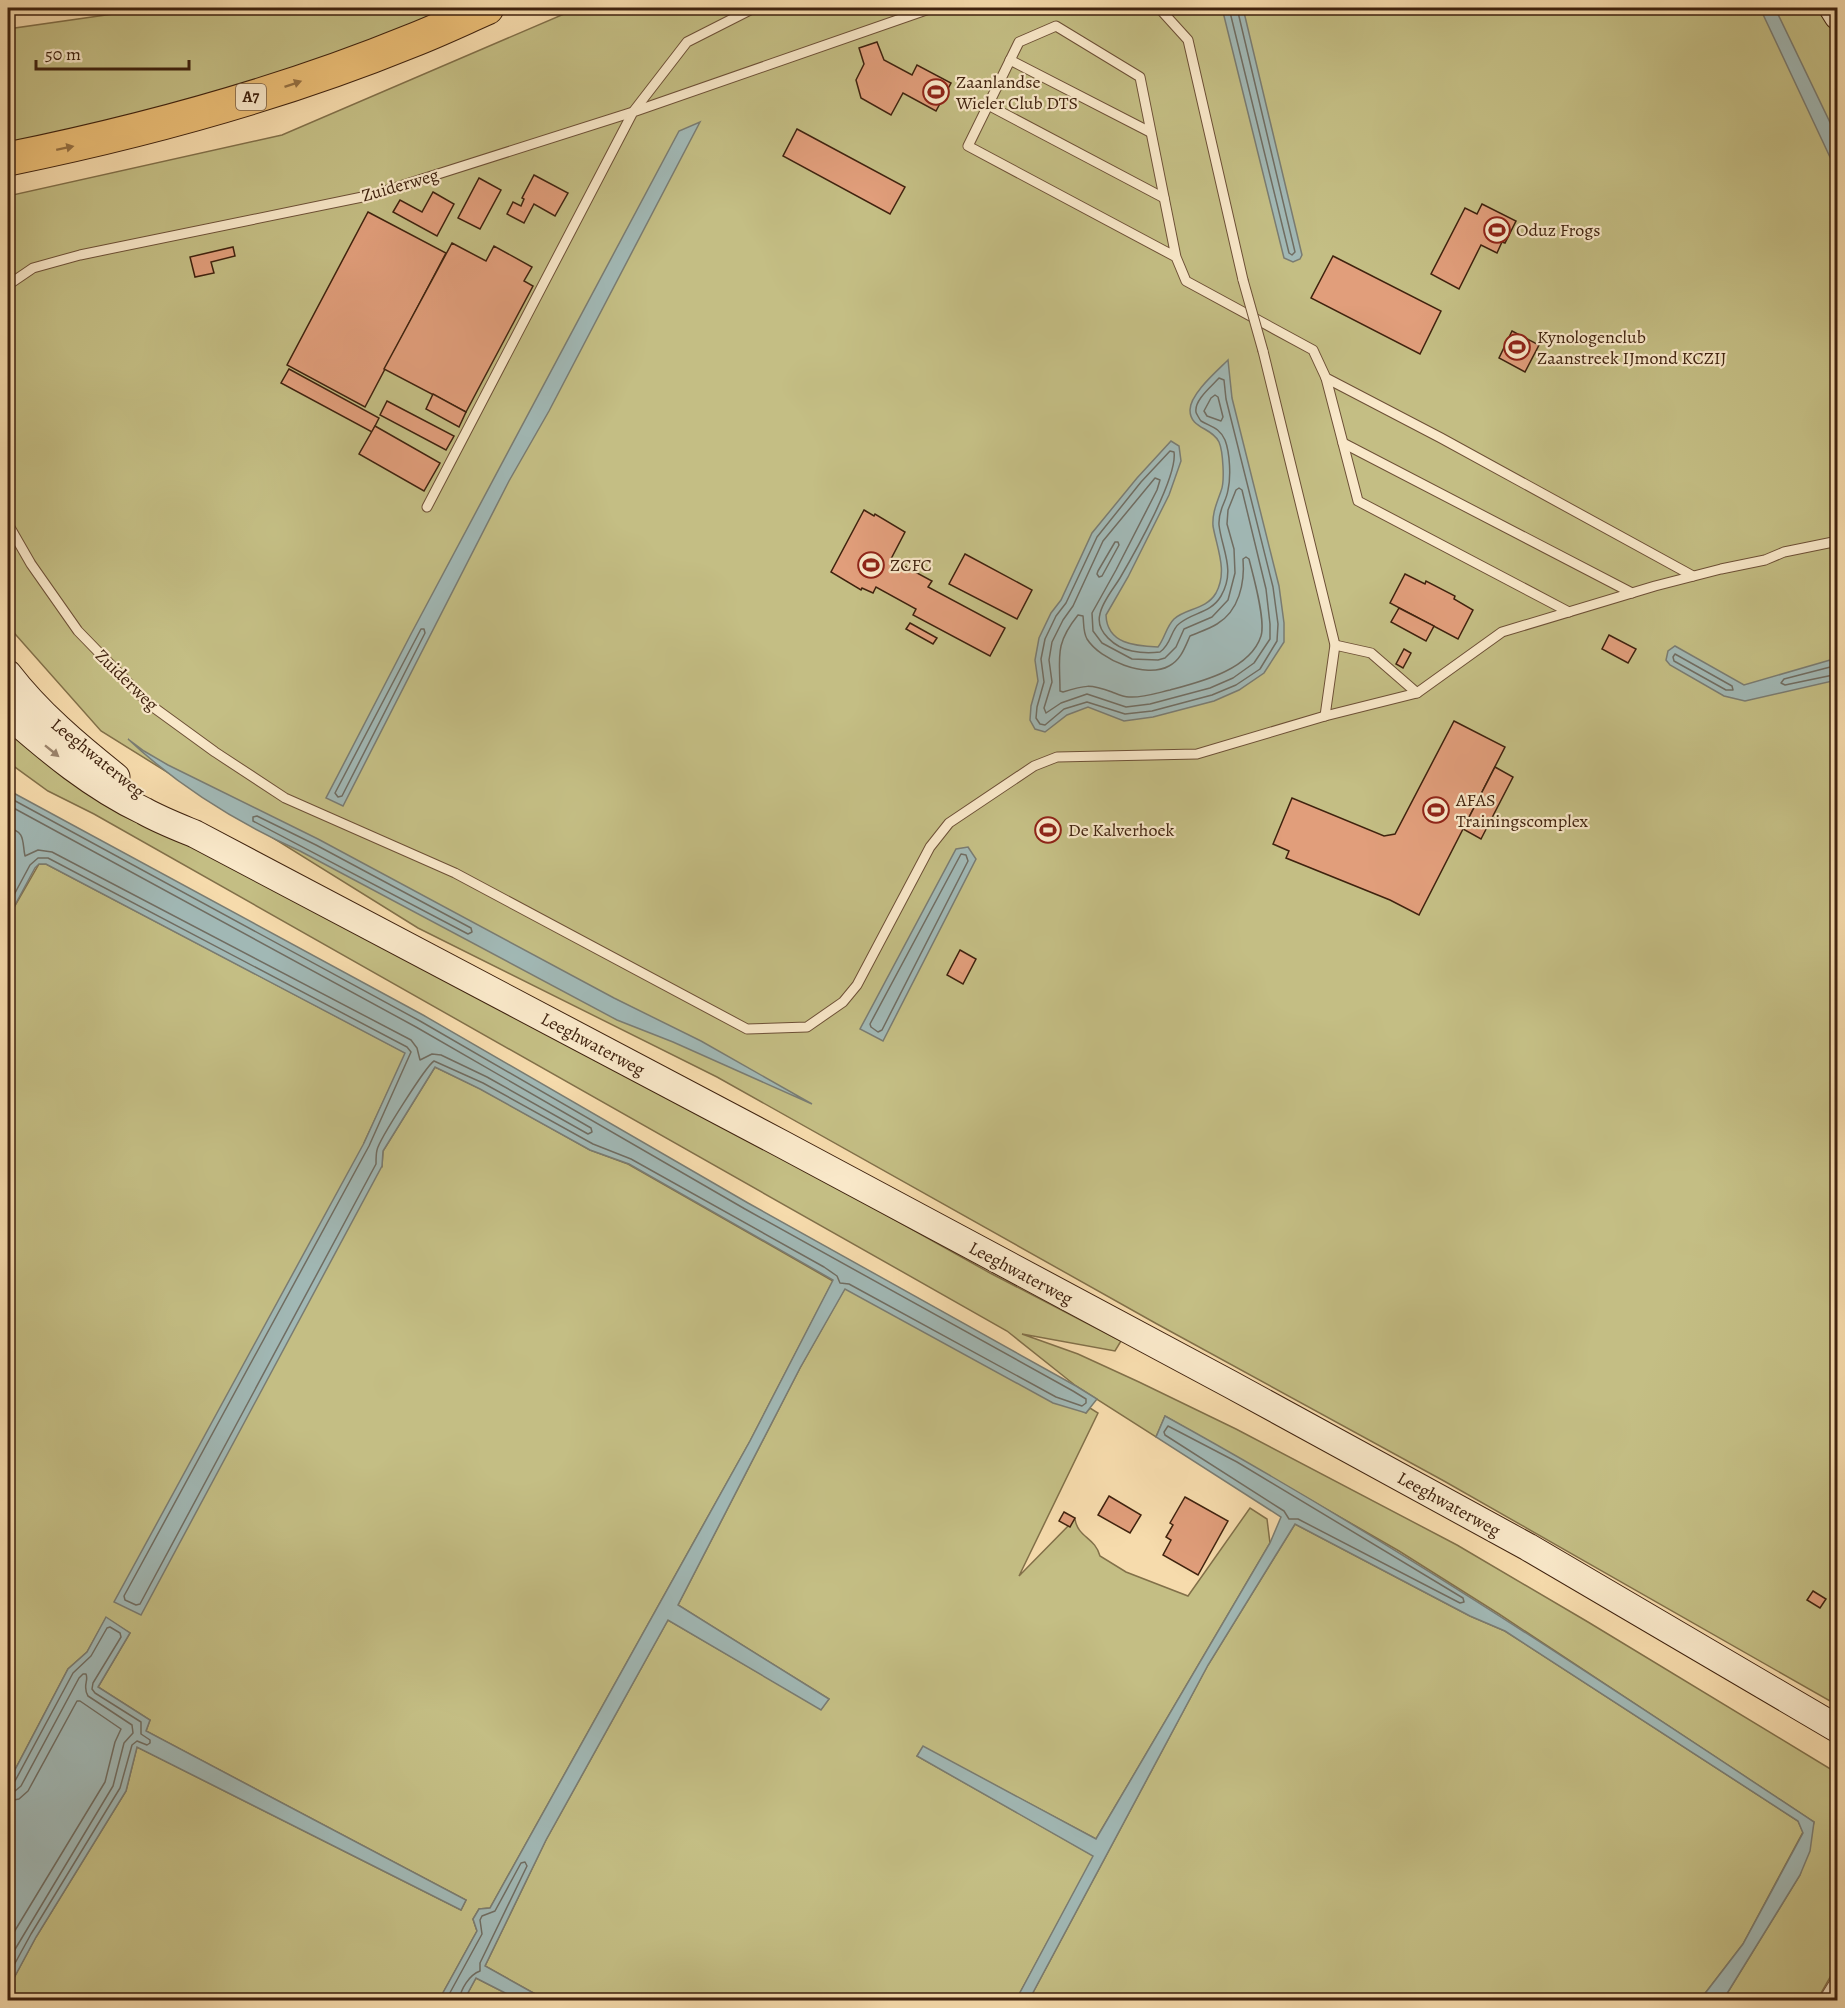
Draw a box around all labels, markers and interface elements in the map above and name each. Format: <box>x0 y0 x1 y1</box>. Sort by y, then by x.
scale bar <box>36 33 189 71</box>
text: 50 m <box>45 42 81 66</box>
place label: Zaanlandse Wieler Club DTS <box>955 70 1078 115</box>
sports icon: Zaanlandse Wieler Club DTS <box>921 77 951 107</box>
one-way arrow <box>284 78 302 88</box>
road number: A7 <box>236 84 266 110</box>
one-way arrow <box>56 143 75 152</box>
street label: Zuiderweg <box>359 163 441 207</box>
sports icon: Oduz Frogs <box>1482 215 1512 245</box>
place label: Oduz Frogs <box>1516 218 1601 242</box>
place label: Kynologenclub Zaanstreek IJmond KCZIJ <box>1537 325 1726 370</box>
sports icon: Kynologenclub Zaanstreek IJmond KCZIJ <box>1502 332 1532 362</box>
sports icon: ZCFC <box>856 550 886 580</box>
place label: ZCFC <box>890 553 932 577</box>
street label: Zuiderweg <box>90 644 164 716</box>
street label: Leeghwaterweg <box>46 713 150 803</box>
one-way arrow <box>44 745 60 758</box>
place label: AFAS Trainingscomplex <box>1455 788 1588 833</box>
sports icon: AFAS Trainingscomplex <box>1421 795 1451 825</box>
sports icon: De Kalverhoek <box>1033 815 1063 845</box>
place label: De Kalverhoek <box>1068 818 1175 842</box>
street label: Leeghwaterweg <box>537 1006 649 1082</box>
street label: Leeghwaterweg <box>965 1235 1077 1311</box>
street label: Leeghwaterweg <box>1393 1466 1505 1542</box>

